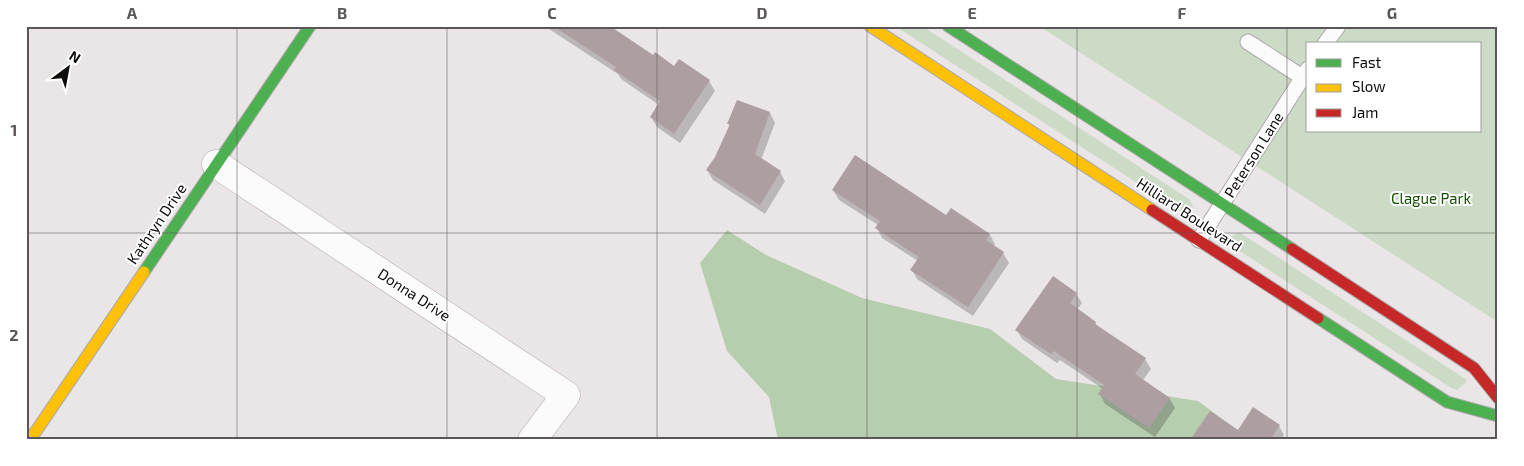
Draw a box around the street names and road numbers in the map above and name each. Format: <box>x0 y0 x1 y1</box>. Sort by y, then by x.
street label: Peterson Lane <box>1220 108 1287 201</box>
street label: Hilliard Boulevard <box>1134 173 1246 255</box>
street label: Kathryn Drive <box>123 180 190 267</box>
street label: Donna Drive <box>375 264 454 324</box>

